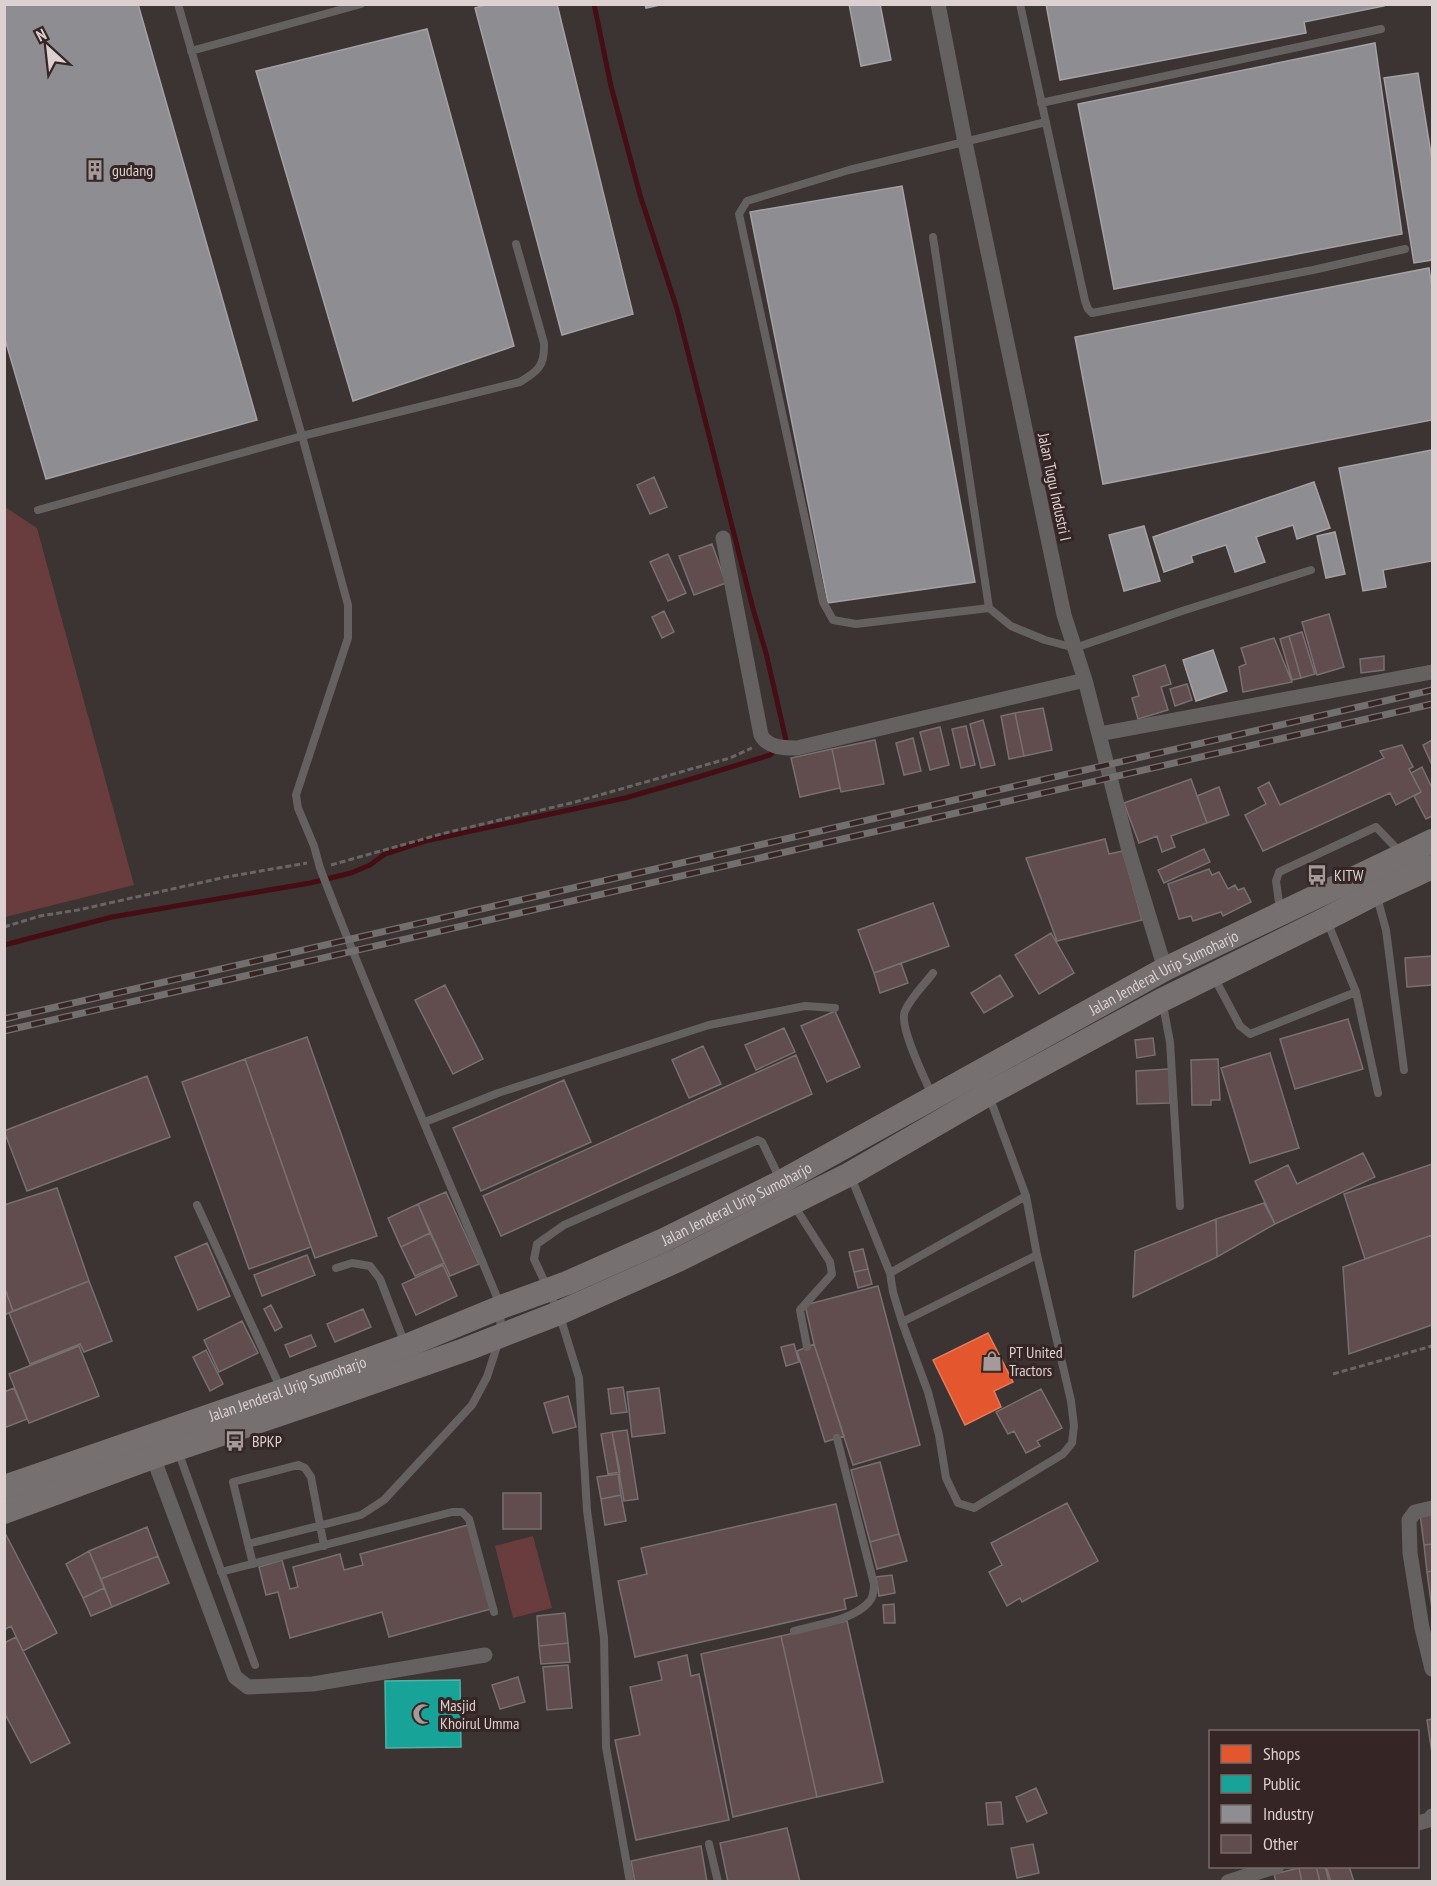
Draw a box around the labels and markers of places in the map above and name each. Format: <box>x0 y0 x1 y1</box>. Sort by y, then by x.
building icon: gudang <box>83 158 107 182</box>
place label: gudang <box>112 160 153 180</box>
bus stop icon: KITW <box>1305 863 1329 887</box>
place label: KITW <box>1334 865 1364 885</box>
place label: PT United Tractors <box>1009 1342 1063 1380</box>
shop icon: PT United Tractors <box>980 1349 1004 1373</box>
bus stop icon: BPKP <box>223 1429 247 1453</box>
place label: BPKP <box>252 1431 282 1451</box>
place label: Masjid Khoirul Umma <box>440 1695 519 1733</box>
mosque icon: Masjid Khoirul Umma <box>411 1702 435 1726</box>

